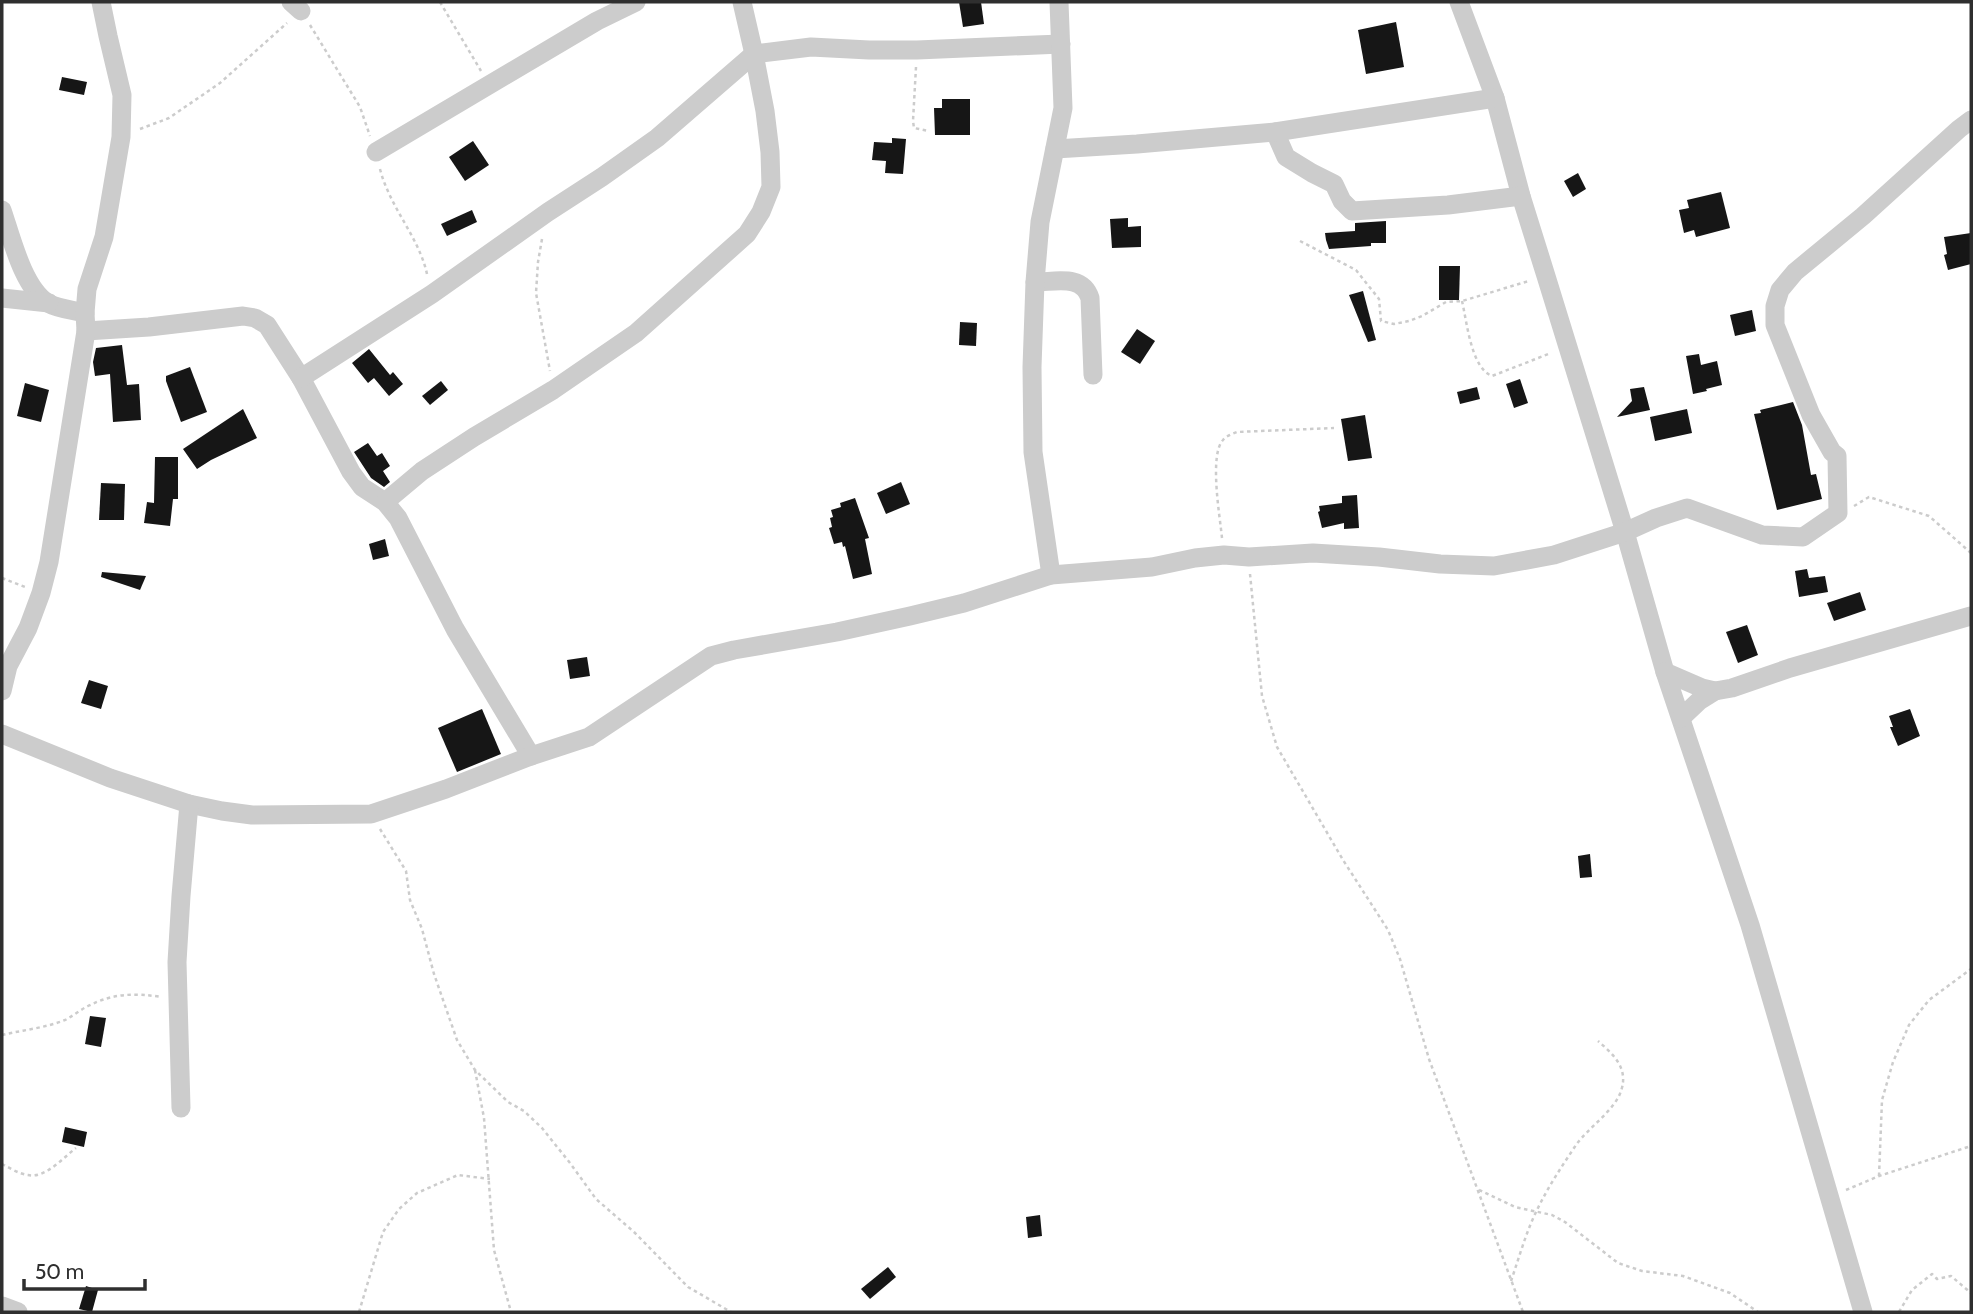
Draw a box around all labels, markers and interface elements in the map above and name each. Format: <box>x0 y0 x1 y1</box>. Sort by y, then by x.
scale bar <box>24 1248 145 1292</box>
text: 50 m <box>35 1259 84 1284</box>

